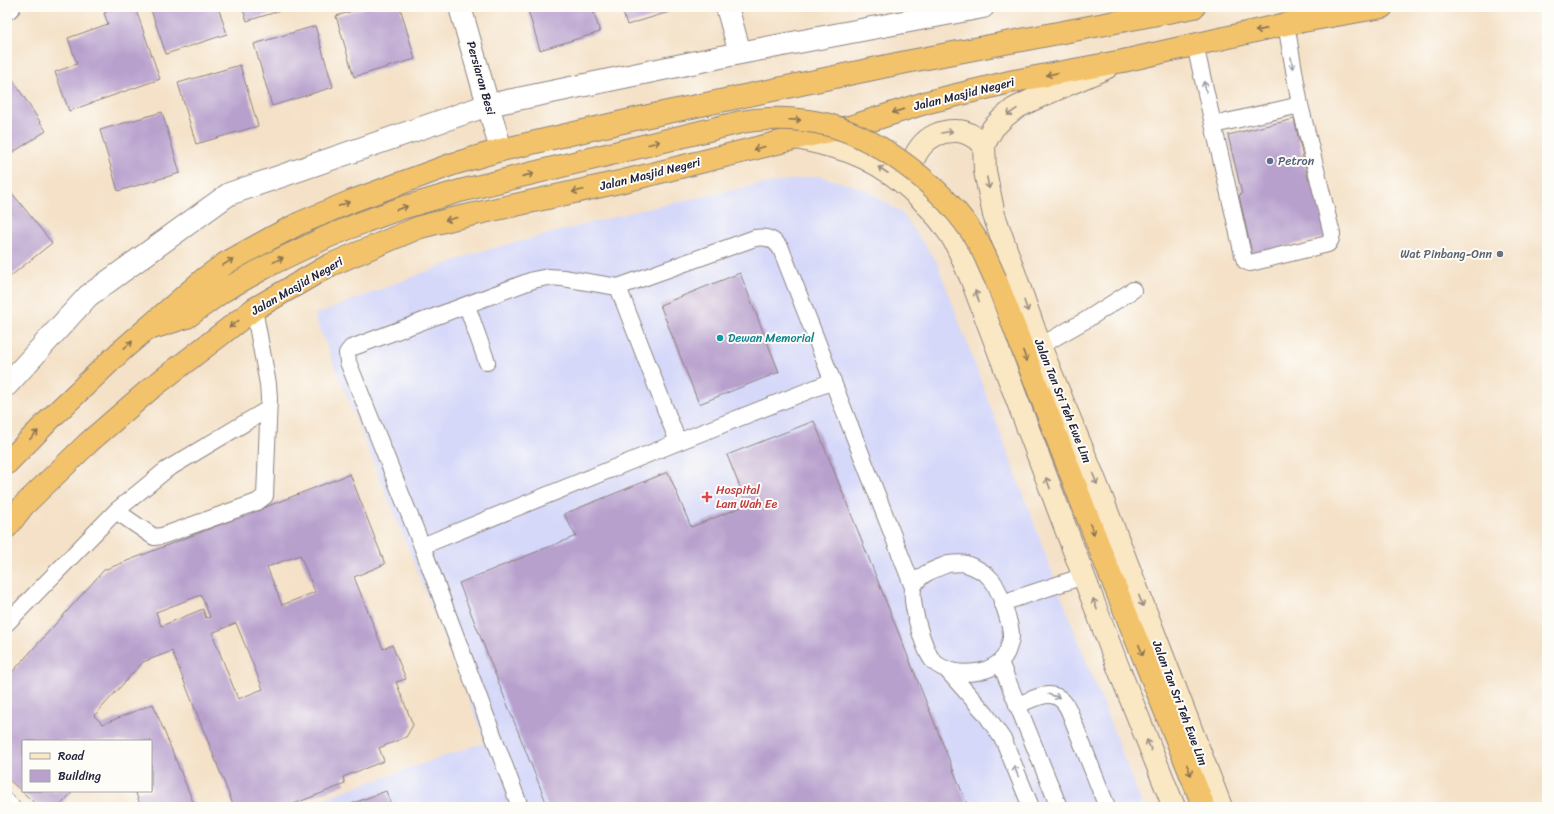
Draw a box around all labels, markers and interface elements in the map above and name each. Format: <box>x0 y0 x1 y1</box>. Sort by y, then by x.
one-way arrow <box>1255 27 1268 34</box>
street label: Persiaran Besi <box>460 38 502 118</box>
one-way arrow <box>1289 56 1297 69</box>
street label: Jalan Masjid Negeri <box>910 71 1017 117</box>
one-way arrow <box>1046 71 1059 79</box>
one-way arrow <box>1201 81 1209 94</box>
one-way arrow <box>1006 107 1017 116</box>
one-way arrow <box>892 108 905 115</box>
one-way arrow <box>788 117 801 124</box>
one-way arrow <box>941 128 954 136</box>
one-way arrow <box>647 139 660 146</box>
one-way arrow <box>752 144 765 152</box>
place label: Petron <box>1278 150 1315 172</box>
street label: Jalan Masjid Negeri <box>596 151 703 197</box>
marker: Petron <box>1265 156 1275 166</box>
one-way arrow <box>878 166 889 174</box>
one-way arrow <box>521 170 534 178</box>
one-way arrow <box>984 176 992 189</box>
one-way arrow <box>572 188 585 196</box>
one-way arrow <box>338 200 350 207</box>
one-way arrow <box>396 204 409 211</box>
one-way arrow <box>445 216 458 224</box>
place label: Wat Pinbang-Onn <box>1400 243 1493 265</box>
marker: Wat Pinbang-Onn <box>1495 249 1505 259</box>
street label: Jalan Masjid Negeri <box>246 250 348 322</box>
one-way arrow <box>272 256 284 263</box>
one-way arrow <box>222 258 234 266</box>
one-way arrow <box>973 290 981 302</box>
one-way arrow <box>1023 300 1030 313</box>
one-way arrow <box>229 320 240 328</box>
place label: Dewan Memorial <box>728 327 815 349</box>
marker: Dewan Memorial <box>715 333 725 343</box>
street label: Jalan Tan Sri Teh Ewe Lim <box>1028 335 1098 467</box>
one-way arrow <box>123 340 133 349</box>
one-way arrow <box>1022 349 1030 361</box>
one-way arrow <box>29 430 39 440</box>
one-way arrow <box>1091 473 1099 485</box>
one-way arrow <box>1044 477 1052 489</box>
place label: Hospital Lam Wah Ee <box>716 479 777 515</box>
marker: Hospital Lam Wah Ee <box>701 491 713 503</box>
one-way arrow <box>1089 522 1097 534</box>
one-way arrow <box>1137 594 1145 606</box>
one-way arrow <box>1090 598 1098 610</box>
street label: Jalan Tan Sri Teh Ewe Lim <box>1146 636 1214 769</box>
one-way arrow <box>1137 643 1145 655</box>
one-way arrow <box>1048 693 1061 701</box>
one-way arrow <box>1145 739 1152 751</box>
legend <box>22 740 152 792</box>
text: Road <box>58 745 85 767</box>
one-way arrow <box>1186 764 1194 776</box>
text: Building <box>58 765 101 787</box>
one-way arrow <box>1012 765 1019 777</box>

